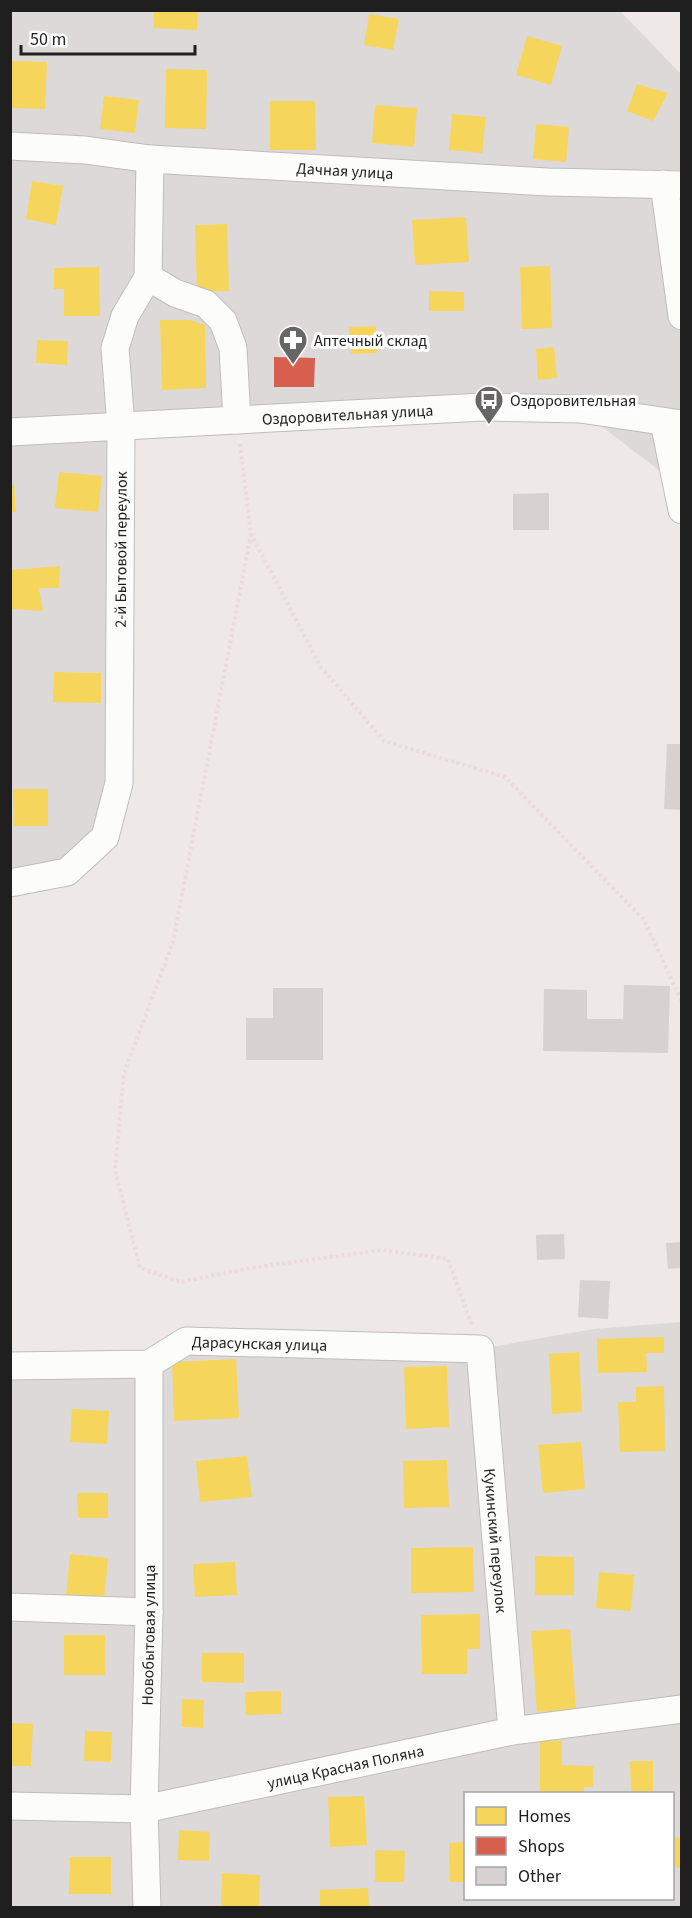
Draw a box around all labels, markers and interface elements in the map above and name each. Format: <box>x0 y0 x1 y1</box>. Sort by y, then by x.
scale bar <box>21 18 195 56</box>
text: 50 m <box>30 27 66 52</box>
street label: Дачная улица <box>296 157 394 185</box>
pharmacy icon: Аптечный склад <box>277 324 309 366</box>
place label: Аптечный склад <box>314 330 428 352</box>
bus stop icon: Оздоровительная <box>473 384 505 426</box>
place label: Оздоровительная <box>510 390 636 412</box>
street label: Оздоровительная улица <box>261 400 434 431</box>
street label: 2-й Бытовой переулок <box>110 471 133 628</box>
street label: Дарасунская улица <box>191 1331 327 1357</box>
street label: Кукинский переулок <box>478 1467 512 1614</box>
street label: Новобытовая улица <box>137 1565 161 1706</box>
street label: улица Красная Поляна <box>265 1740 426 1795</box>
legend <box>464 1792 674 1900</box>
text: Homes <box>518 1804 571 1829</box>
text: Shops <box>518 1834 565 1859</box>
text: Other <box>518 1864 562 1889</box>

